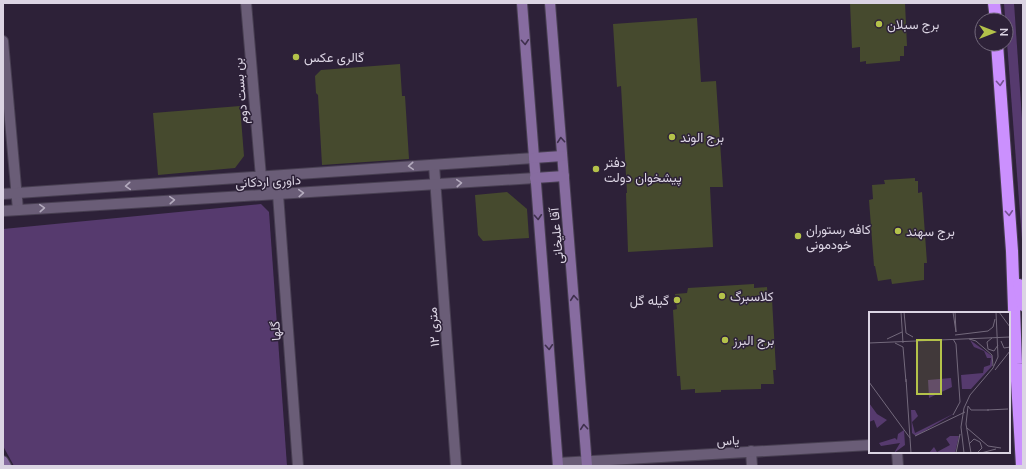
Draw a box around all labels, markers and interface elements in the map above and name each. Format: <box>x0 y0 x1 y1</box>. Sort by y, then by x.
north arrow <box>974 12 1014 52</box>
place label: برج سبلان <box>887 16 939 34</box>
marker: برج سبلان <box>874 19 884 29</box>
text: N <box>996 28 1011 36</box>
one-way arrow <box>520 39 529 45</box>
place label: گالری عکس <box>304 49 364 67</box>
marker: گالری عکس <box>291 52 301 62</box>
street label: بن بست دوم <box>229 57 253 125</box>
one-way arrow <box>995 80 1004 86</box>
place label: برج الوند <box>680 129 724 147</box>
marker: برج الوند <box>667 132 677 142</box>
one-way arrow <box>557 137 566 143</box>
place label: دفتر پیشخوان دولت <box>603 154 682 187</box>
one-way arrow <box>408 162 414 171</box>
marker: دفتر پیشخوان دولت <box>591 164 601 174</box>
street label: داوری اردکانی <box>235 171 301 193</box>
one-way arrow <box>456 179 462 188</box>
one-way arrow <box>125 181 131 190</box>
one-way arrow <box>298 188 304 197</box>
one-way arrow <box>169 196 175 205</box>
one-way arrow <box>39 204 45 213</box>
street label: آقا علیخانی <box>545 206 568 265</box>
one-way arrow <box>1005 210 1014 216</box>
one-way arrow <box>534 214 543 220</box>
place label: کافه رستوران خودمونی <box>806 221 871 254</box>
place label: برج سهند <box>906 223 955 241</box>
marker: برج سهند <box>893 226 903 236</box>
marker: کافه رستوران خودمونی <box>793 231 803 241</box>
place label: کلاسبرگ <box>730 288 774 306</box>
marker: کلاسبرگ <box>717 291 727 301</box>
place label: گیله گل <box>630 292 669 310</box>
one-way arrow <box>569 295 578 301</box>
marker: گیله گل <box>672 295 682 305</box>
street label: ۱۲ متری <box>424 306 444 347</box>
inset map <box>869 312 1010 453</box>
street label: گلها <box>266 320 286 341</box>
place label: برج البرز <box>732 332 775 350</box>
marker: برج البرز <box>720 335 730 345</box>
one-way arrow <box>544 344 553 350</box>
one-way arrow <box>580 424 589 430</box>
street label: یاس <box>716 431 740 451</box>

